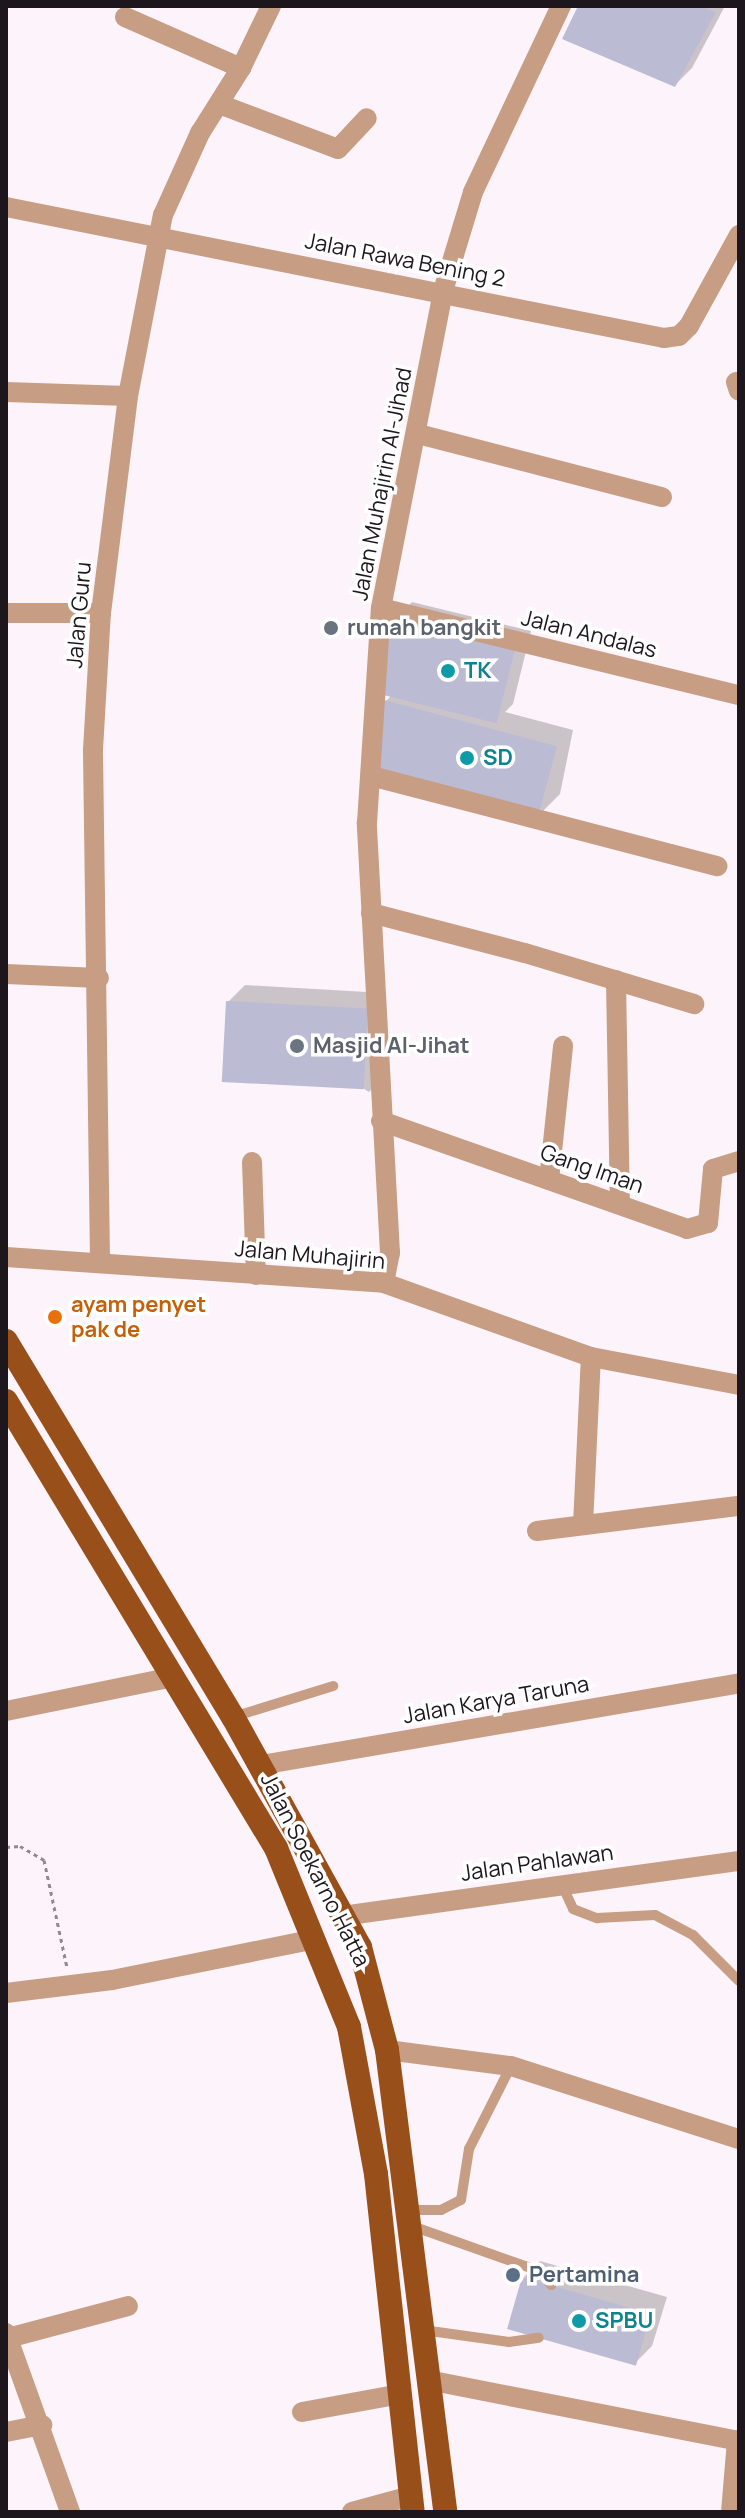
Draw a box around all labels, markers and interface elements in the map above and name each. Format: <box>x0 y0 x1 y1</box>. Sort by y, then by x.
street label: Jalan Rawa Bening 2 <box>303 228 507 292</box>
street label: Jalan Muhajirin Al-Jihad <box>346 365 418 603</box>
street label: Jalan Guru <box>61 561 97 669</box>
street label: Jalan Andalas <box>519 604 659 664</box>
place label: rumah bangkit <box>347 615 501 641</box>
marker: rumah bangkit <box>322 619 340 637</box>
place label: TK <box>464 658 492 684</box>
marker: TK <box>439 662 457 680</box>
place label: SD <box>483 745 513 771</box>
marker: SD <box>458 749 476 767</box>
place label: Masjid Al-Jihat <box>313 1033 470 1059</box>
marker: Masjid Al-Jihat <box>288 1037 306 1055</box>
street label: Gang Iman <box>537 1139 647 1199</box>
street label: Jalan Muhajirin <box>234 1235 386 1275</box>
place label: ayam penyet pak de <box>71 1291 206 1342</box>
marker: ayam penyet pak de <box>46 1308 64 1326</box>
street label: Jalan Karya Taruna <box>401 1671 591 1729</box>
street label: Jalan Soekarno Hatta <box>255 1769 375 1971</box>
street label: Jalan Pahlawan <box>459 1839 615 1887</box>
place label: Pertamina <box>529 2262 639 2288</box>
marker: Pertamina <box>504 2266 522 2284</box>
place label: SPBU <box>595 2308 653 2334</box>
marker: SPBU <box>570 2312 588 2330</box>

